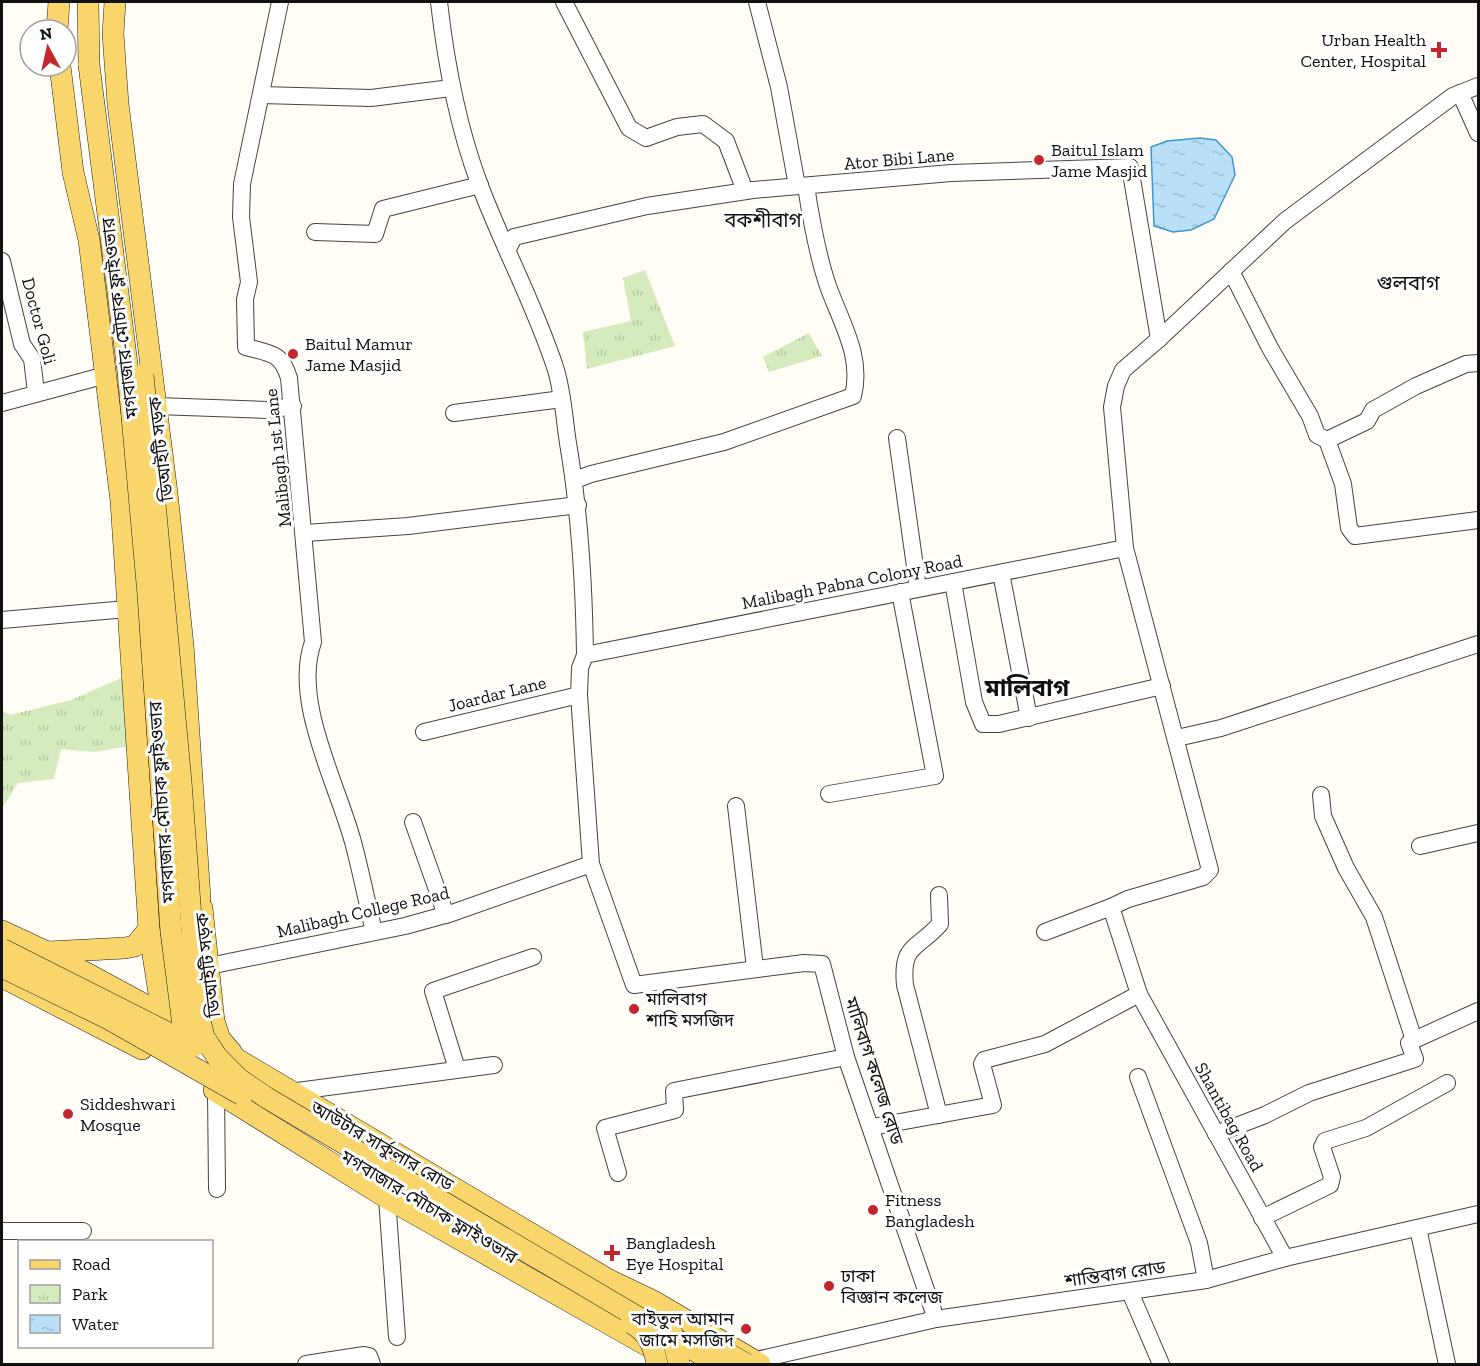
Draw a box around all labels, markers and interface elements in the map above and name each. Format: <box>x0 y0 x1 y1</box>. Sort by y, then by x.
north arrow <box>18 18 78 78</box>
text: N <box>39 23 53 44</box>
place label: Urban Health Center, Hospital <box>1300 29 1426 72</box>
marker: Urban Health Center, Hospital <box>1430 41 1448 59</box>
place label: Baitul Islam Jame Masjid <box>1051 139 1147 182</box>
street label: Ator Bibi Lane <box>843 143 955 175</box>
marker: Baitul Islam Jame Masjid <box>1032 153 1046 167</box>
district label: বকশীবাগ <box>723 208 803 232</box>
street label: মগবাজার-মৌচাক ফ্লাইওভার <box>97 216 143 421</box>
district label: গুলবাগ <box>1377 270 1440 295</box>
street label: Doctor Goli <box>17 275 61 367</box>
place label: Baitul Mamur Jame Masjid <box>305 333 413 376</box>
marker: Baitul Mamur Jame Masjid <box>286 347 300 361</box>
street label: Malibagh 1st Lane <box>260 388 296 528</box>
street label: ডিআইটি সড়ক <box>144 395 178 504</box>
street label: Malibagh Pabna Colony Road <box>740 550 964 614</box>
street label: Joardar Lane <box>446 671 548 717</box>
district label: মালিবাগ <box>984 673 1070 702</box>
street label: মগবাজার-মৌচাক ফ্লাইওভার <box>144 700 180 904</box>
street label: Malibagh College Road <box>275 881 452 943</box>
street label: ডিআইটি সড়ক <box>191 911 225 1020</box>
place label: মালিবাগ শাহি মসজিদ <box>645 988 735 1031</box>
street label: মালিবাগ কলেজ রোড <box>839 994 908 1148</box>
marker: মালিবাগ শাহি মসজিদ <box>627 1002 641 1016</box>
street label: Shantibag Road <box>1190 1059 1268 1176</box>
place label: Siddeshwari Mosque <box>80 1093 176 1136</box>
street label: আউটার সার্কুলার রোড <box>306 1096 457 1196</box>
marker: Siddeshwari Mosque <box>61 1107 75 1121</box>
street label: মগবাজার-মৌচাক ফ্লাইওভার <box>336 1145 521 1269</box>
place label: Fitness Bangladesh <box>885 1189 975 1232</box>
marker: Fitness Bangladesh <box>866 1203 880 1217</box>
place label: Bangladesh Eye Hospital <box>626 1232 724 1275</box>
legend <box>18 1240 213 1348</box>
marker: Bangladesh Eye Hospital <box>603 1244 621 1262</box>
text: Road <box>72 1253 111 1275</box>
street label: শান্তিবাগ রোড <box>1062 1256 1167 1292</box>
place label: ঢাকা বিজ্ঞান কলেজ <box>840 1265 943 1308</box>
marker: ঢাকা বিজ্ঞান কলেজ <box>822 1279 836 1293</box>
text: Park <box>72 1283 108 1305</box>
place label: বাইতুল আমান জামে মসজিদ <box>630 1308 735 1351</box>
text: Water <box>72 1313 119 1335</box>
marker: বাইতুল আমান জামে মসজিদ <box>739 1322 753 1336</box>

